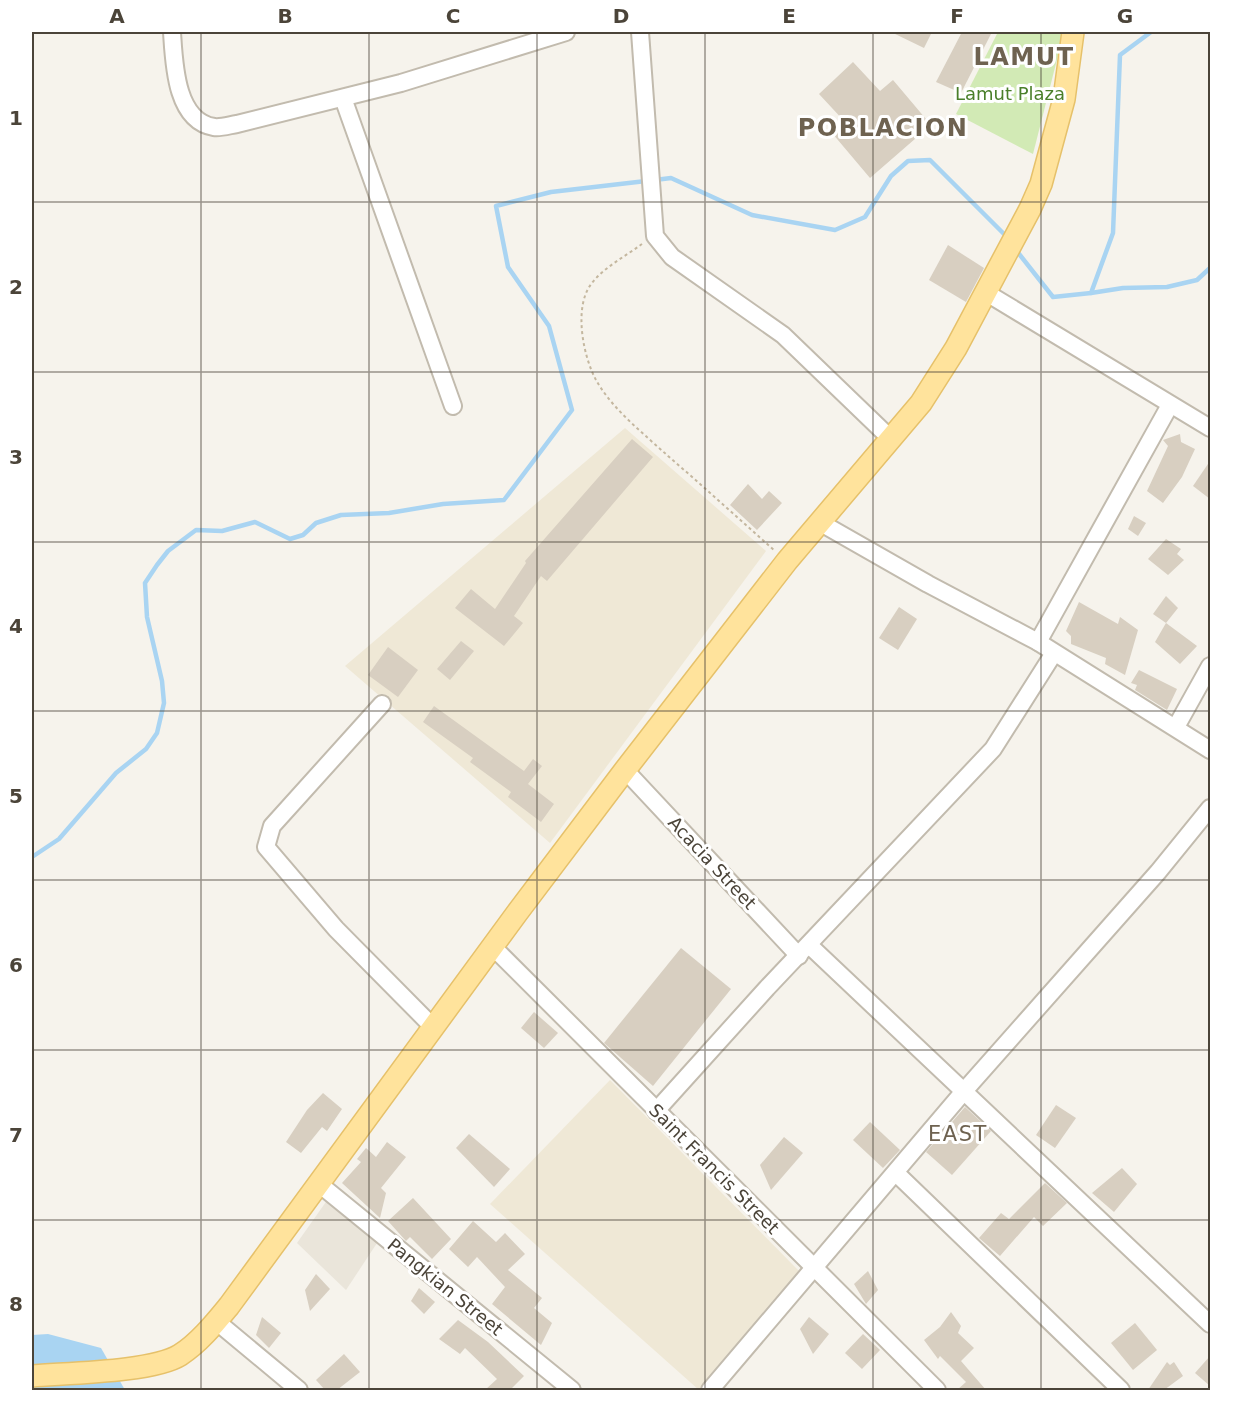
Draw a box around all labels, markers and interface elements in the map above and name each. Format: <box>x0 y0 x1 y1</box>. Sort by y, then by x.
text: A <box>109 4 125 28</box>
text: B <box>277 4 293 28</box>
text: C <box>446 4 460 28</box>
text: D <box>613 4 629 28</box>
text: E <box>782 4 796 28</box>
text: F <box>950 4 964 28</box>
text: G <box>1117 4 1133 28</box>
district label: LAMUT <box>973 43 1075 71</box>
park label: Lamut Plaza <box>955 83 1065 104</box>
text: 1 <box>9 106 23 130</box>
district label: POBLACION <box>798 114 968 142</box>
text: 2 <box>9 275 23 299</box>
text: 3 <box>9 445 23 469</box>
text: 4 <box>9 614 23 638</box>
text: 5 <box>9 784 23 808</box>
street label: Acacia Street <box>664 812 761 913</box>
text: 6 <box>9 953 23 977</box>
street label: Saint Francis Street <box>645 1099 784 1238</box>
district label: EAST <box>928 1122 988 1146</box>
text: 7 <box>9 1123 23 1147</box>
street label: Pangkian Street <box>383 1234 507 1340</box>
text: 8 <box>9 1292 23 1316</box>

